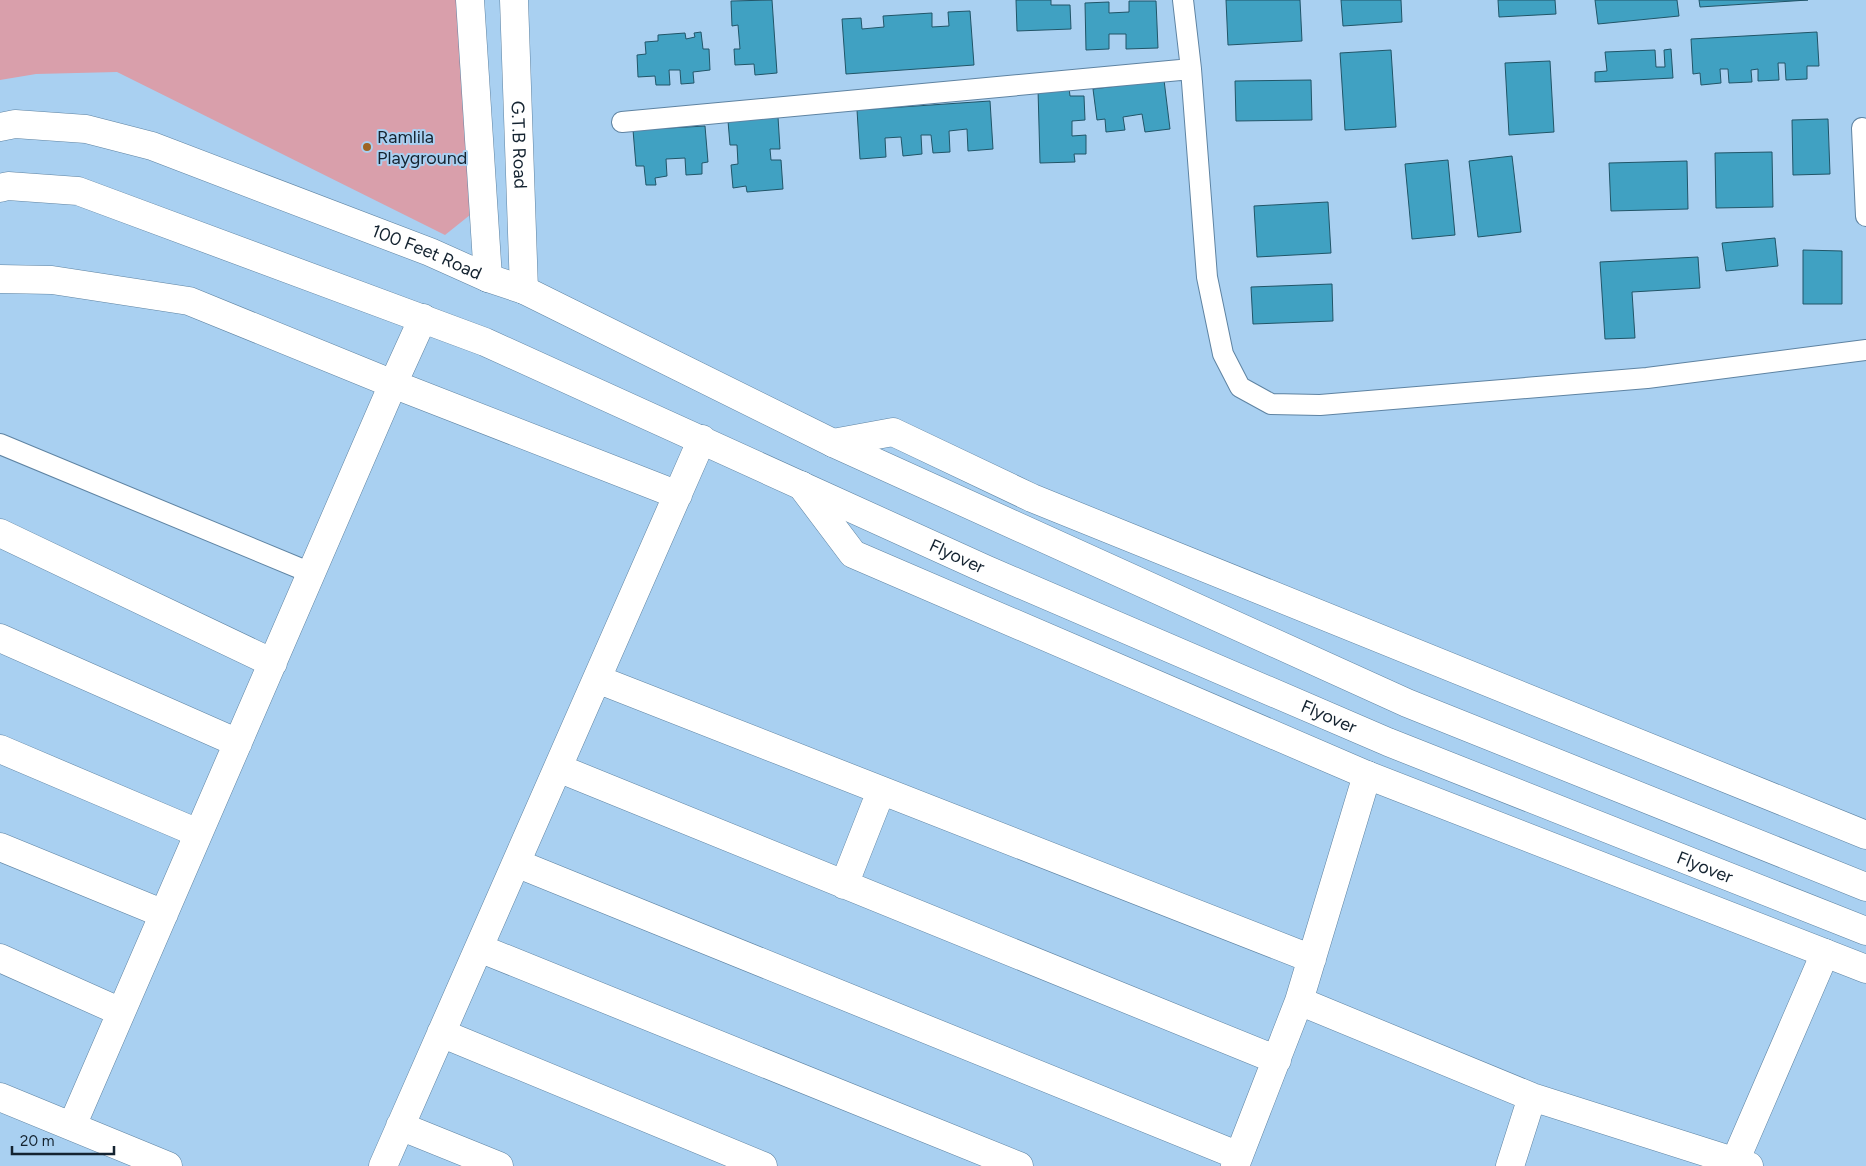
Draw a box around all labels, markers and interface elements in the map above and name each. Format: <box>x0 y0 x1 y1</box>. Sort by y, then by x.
street label: G.T.B Road <box>506 101 532 189</box>
place label: Ramlila Playground <box>377 126 467 169</box>
marker: Ramlila Playground <box>361 141 373 153</box>
street label: 100 Feet Road <box>368 220 485 285</box>
street label: Flyover <box>926 534 988 578</box>
street label: Flyover <box>1298 695 1360 738</box>
street label: Flyover <box>1674 846 1736 888</box>
scale bar <box>12 1124 115 1156</box>
text: 20 m <box>20 1132 54 1150</box>

